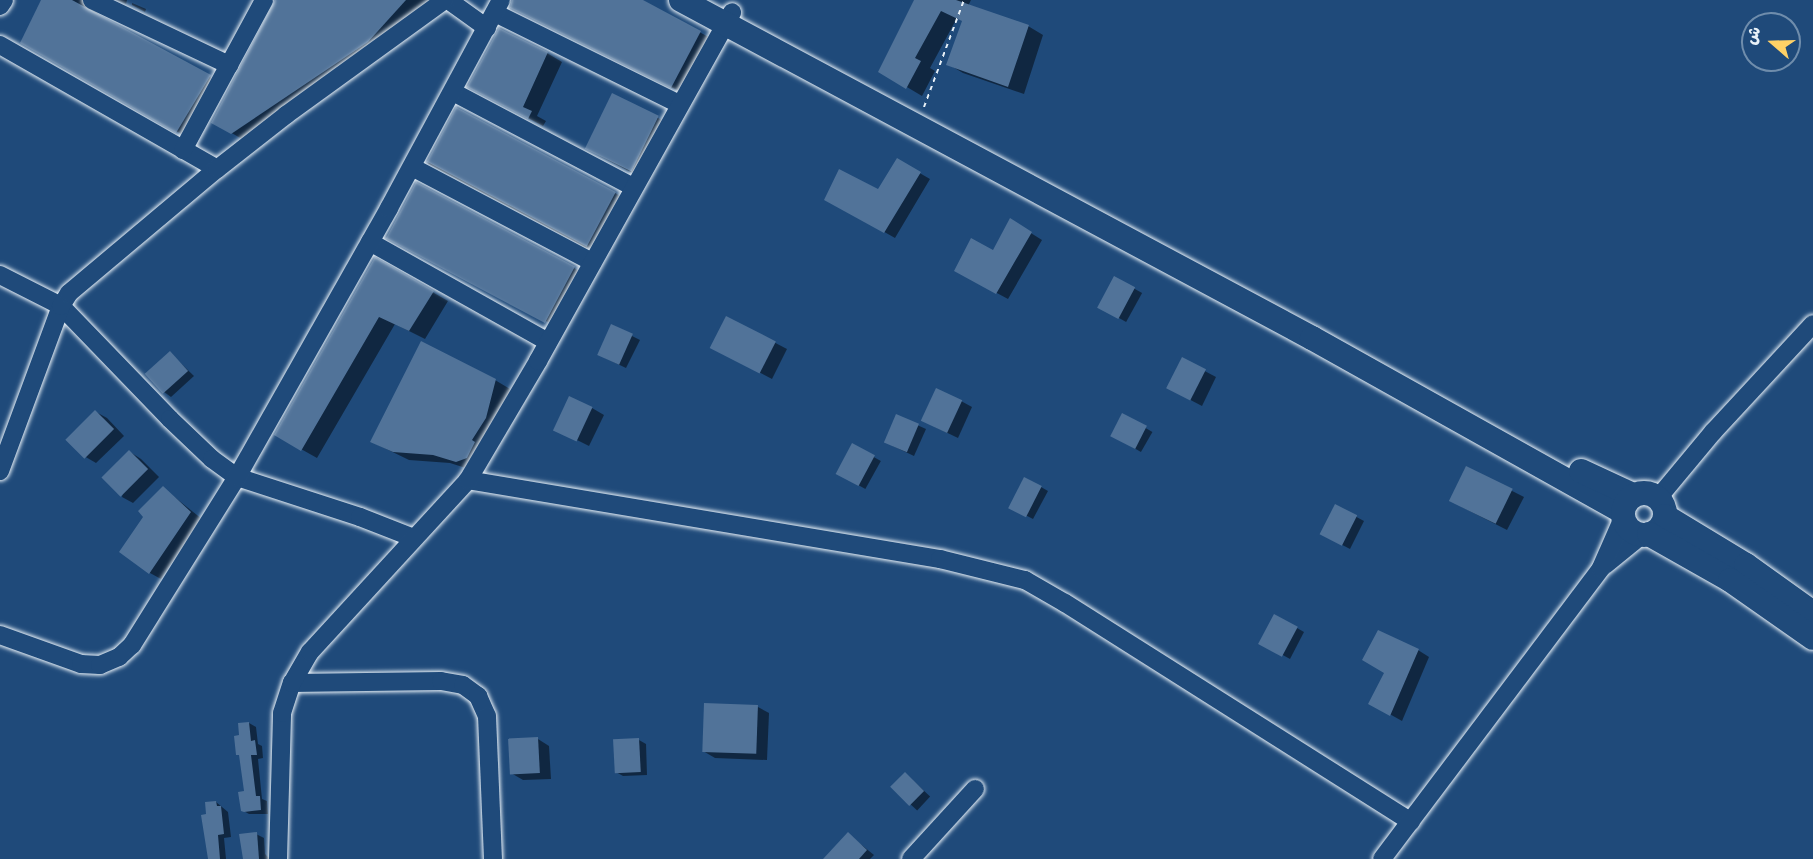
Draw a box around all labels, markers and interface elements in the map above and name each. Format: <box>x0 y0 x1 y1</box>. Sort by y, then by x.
north arrow <box>1741 12 1801 72</box>
text: ش <box>1744 25 1767 48</box>

